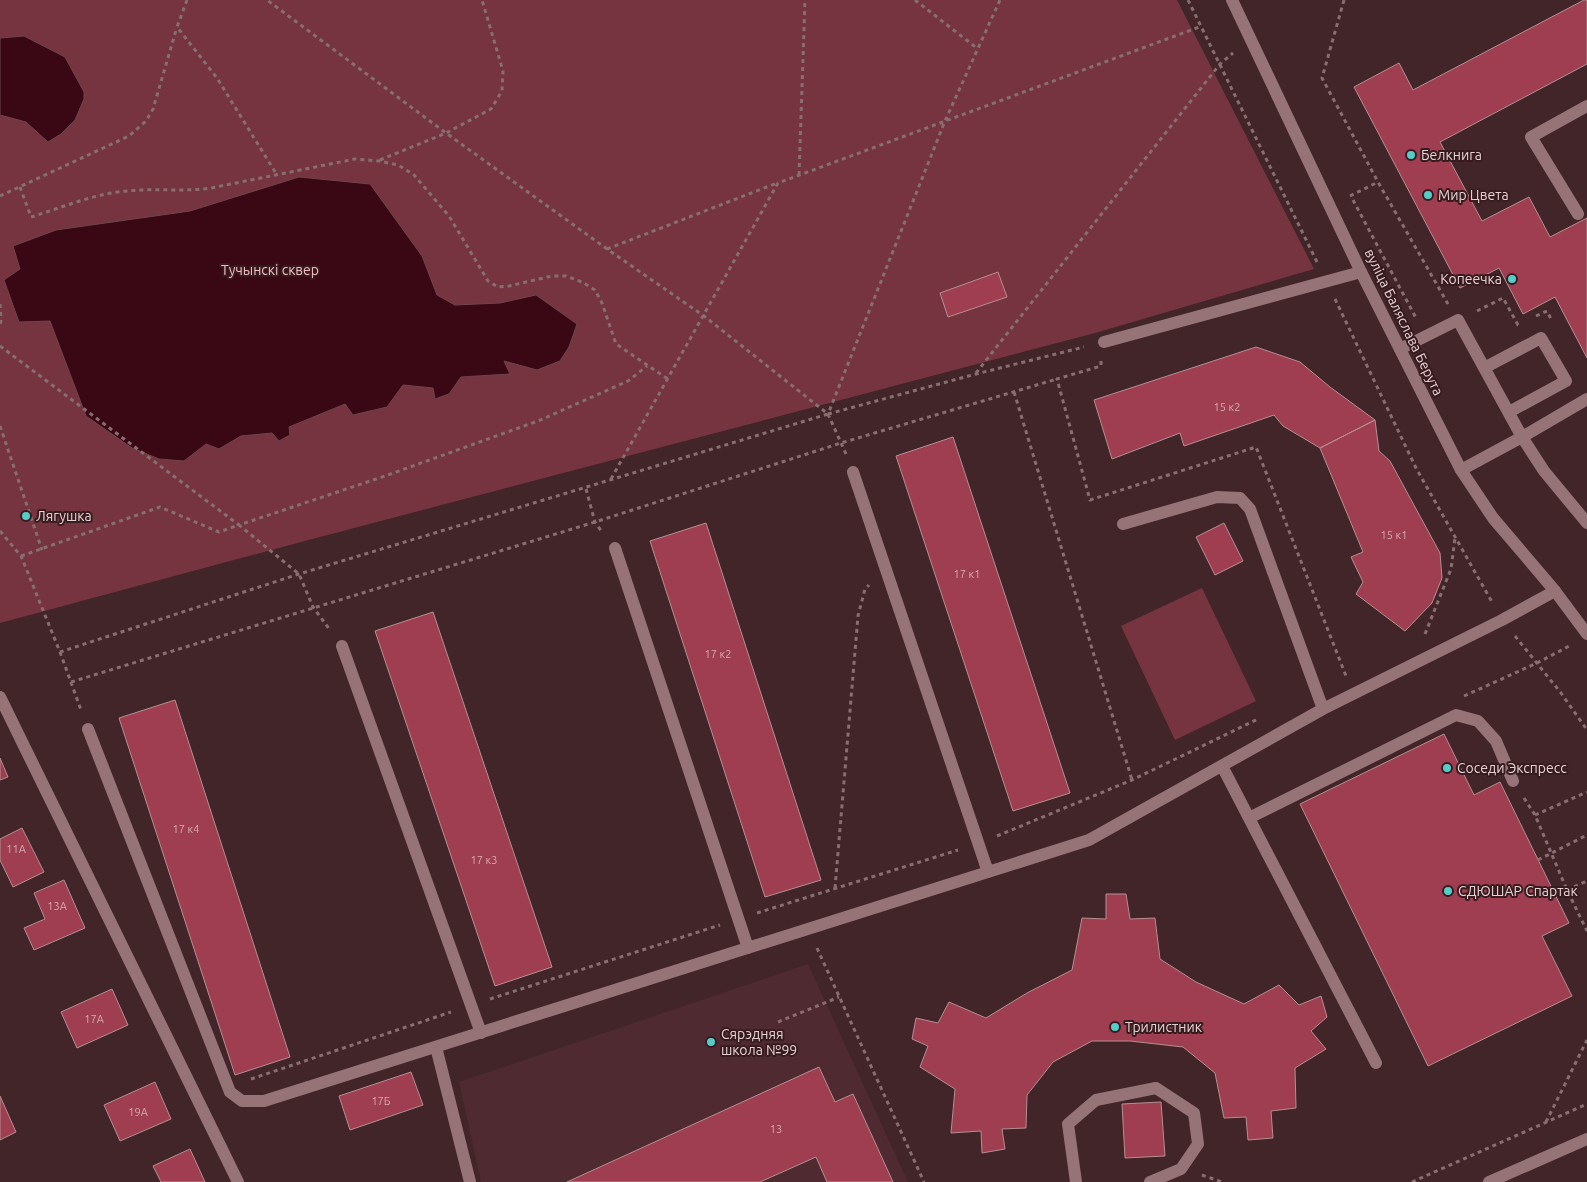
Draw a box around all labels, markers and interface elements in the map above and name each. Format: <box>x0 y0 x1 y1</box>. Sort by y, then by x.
place label: Белкнига <box>1421 147 1482 163</box>
marker: Белкнига <box>1405 149 1417 161</box>
place label: Мир Цвета <box>1438 187 1509 203</box>
marker: Мир Цвета <box>1422 189 1434 201</box>
street label: вуліца Баляслава Берута <box>1361 246 1447 398</box>
park label: Тучынскі сквер <box>221 262 319 278</box>
place label: Копеечка <box>1440 271 1502 287</box>
marker: Копеечка <box>1506 273 1518 285</box>
house number: 15 к2 <box>1214 401 1240 413</box>
place label: Лягушка <box>36 508 92 524</box>
marker: Лягушка <box>20 510 32 522</box>
house number: 15 к1 <box>1381 529 1407 541</box>
house number: 17 к1 <box>954 568 980 580</box>
house number: 17 к2 <box>705 648 731 660</box>
place label: Соседи Экспресс <box>1457 760 1567 776</box>
marker: Соседи Экспресс <box>1441 762 1453 774</box>
house number: 17 к4 <box>173 823 199 835</box>
house number: 11А <box>6 843 27 855</box>
house number: 17 к3 <box>471 854 497 866</box>
place label: СДЮШАР Спартак <box>1458 883 1578 899</box>
marker: СДЮШАР Спартак <box>1442 885 1454 897</box>
house number: 13А <box>47 900 68 912</box>
house number: 17А <box>84 1013 105 1025</box>
place label: Трилистник <box>1125 1019 1202 1035</box>
marker: Трилистник <box>1109 1021 1121 1033</box>
place label: Сярэдняя школа №99 <box>721 1026 797 1058</box>
marker: Сярэдняя школа №99 <box>705 1036 717 1048</box>
house number: 17Б <box>371 1095 391 1107</box>
house number: 19А <box>128 1106 149 1118</box>
house number: 13 <box>770 1123 782 1135</box>

